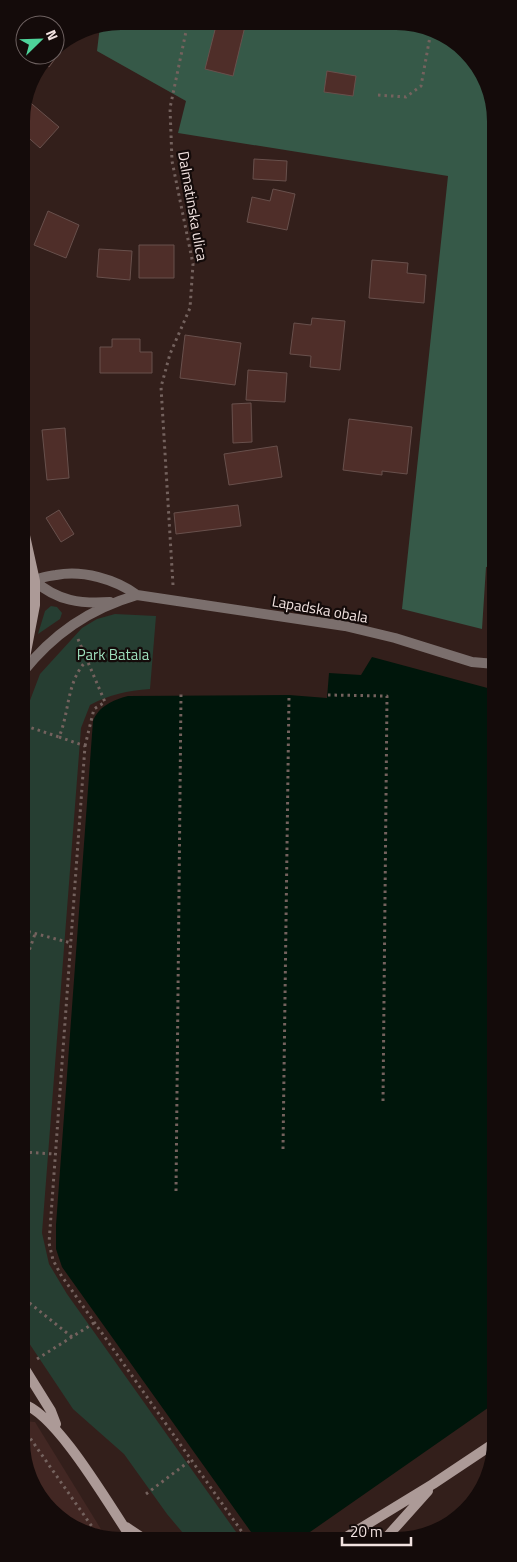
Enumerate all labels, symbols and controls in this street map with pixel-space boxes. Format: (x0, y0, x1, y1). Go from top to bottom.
north arrow (15, 15, 65, 65)
text: N (41, 26, 64, 43)
street label: Dalmatinska ulica (172, 149, 214, 263)
street label: Lapadska obala (270, 589, 370, 629)
park label: Park Batala (77, 643, 150, 666)
scale bar (342, 1514, 411, 1546)
text: 20 m (350, 1520, 383, 1543)

